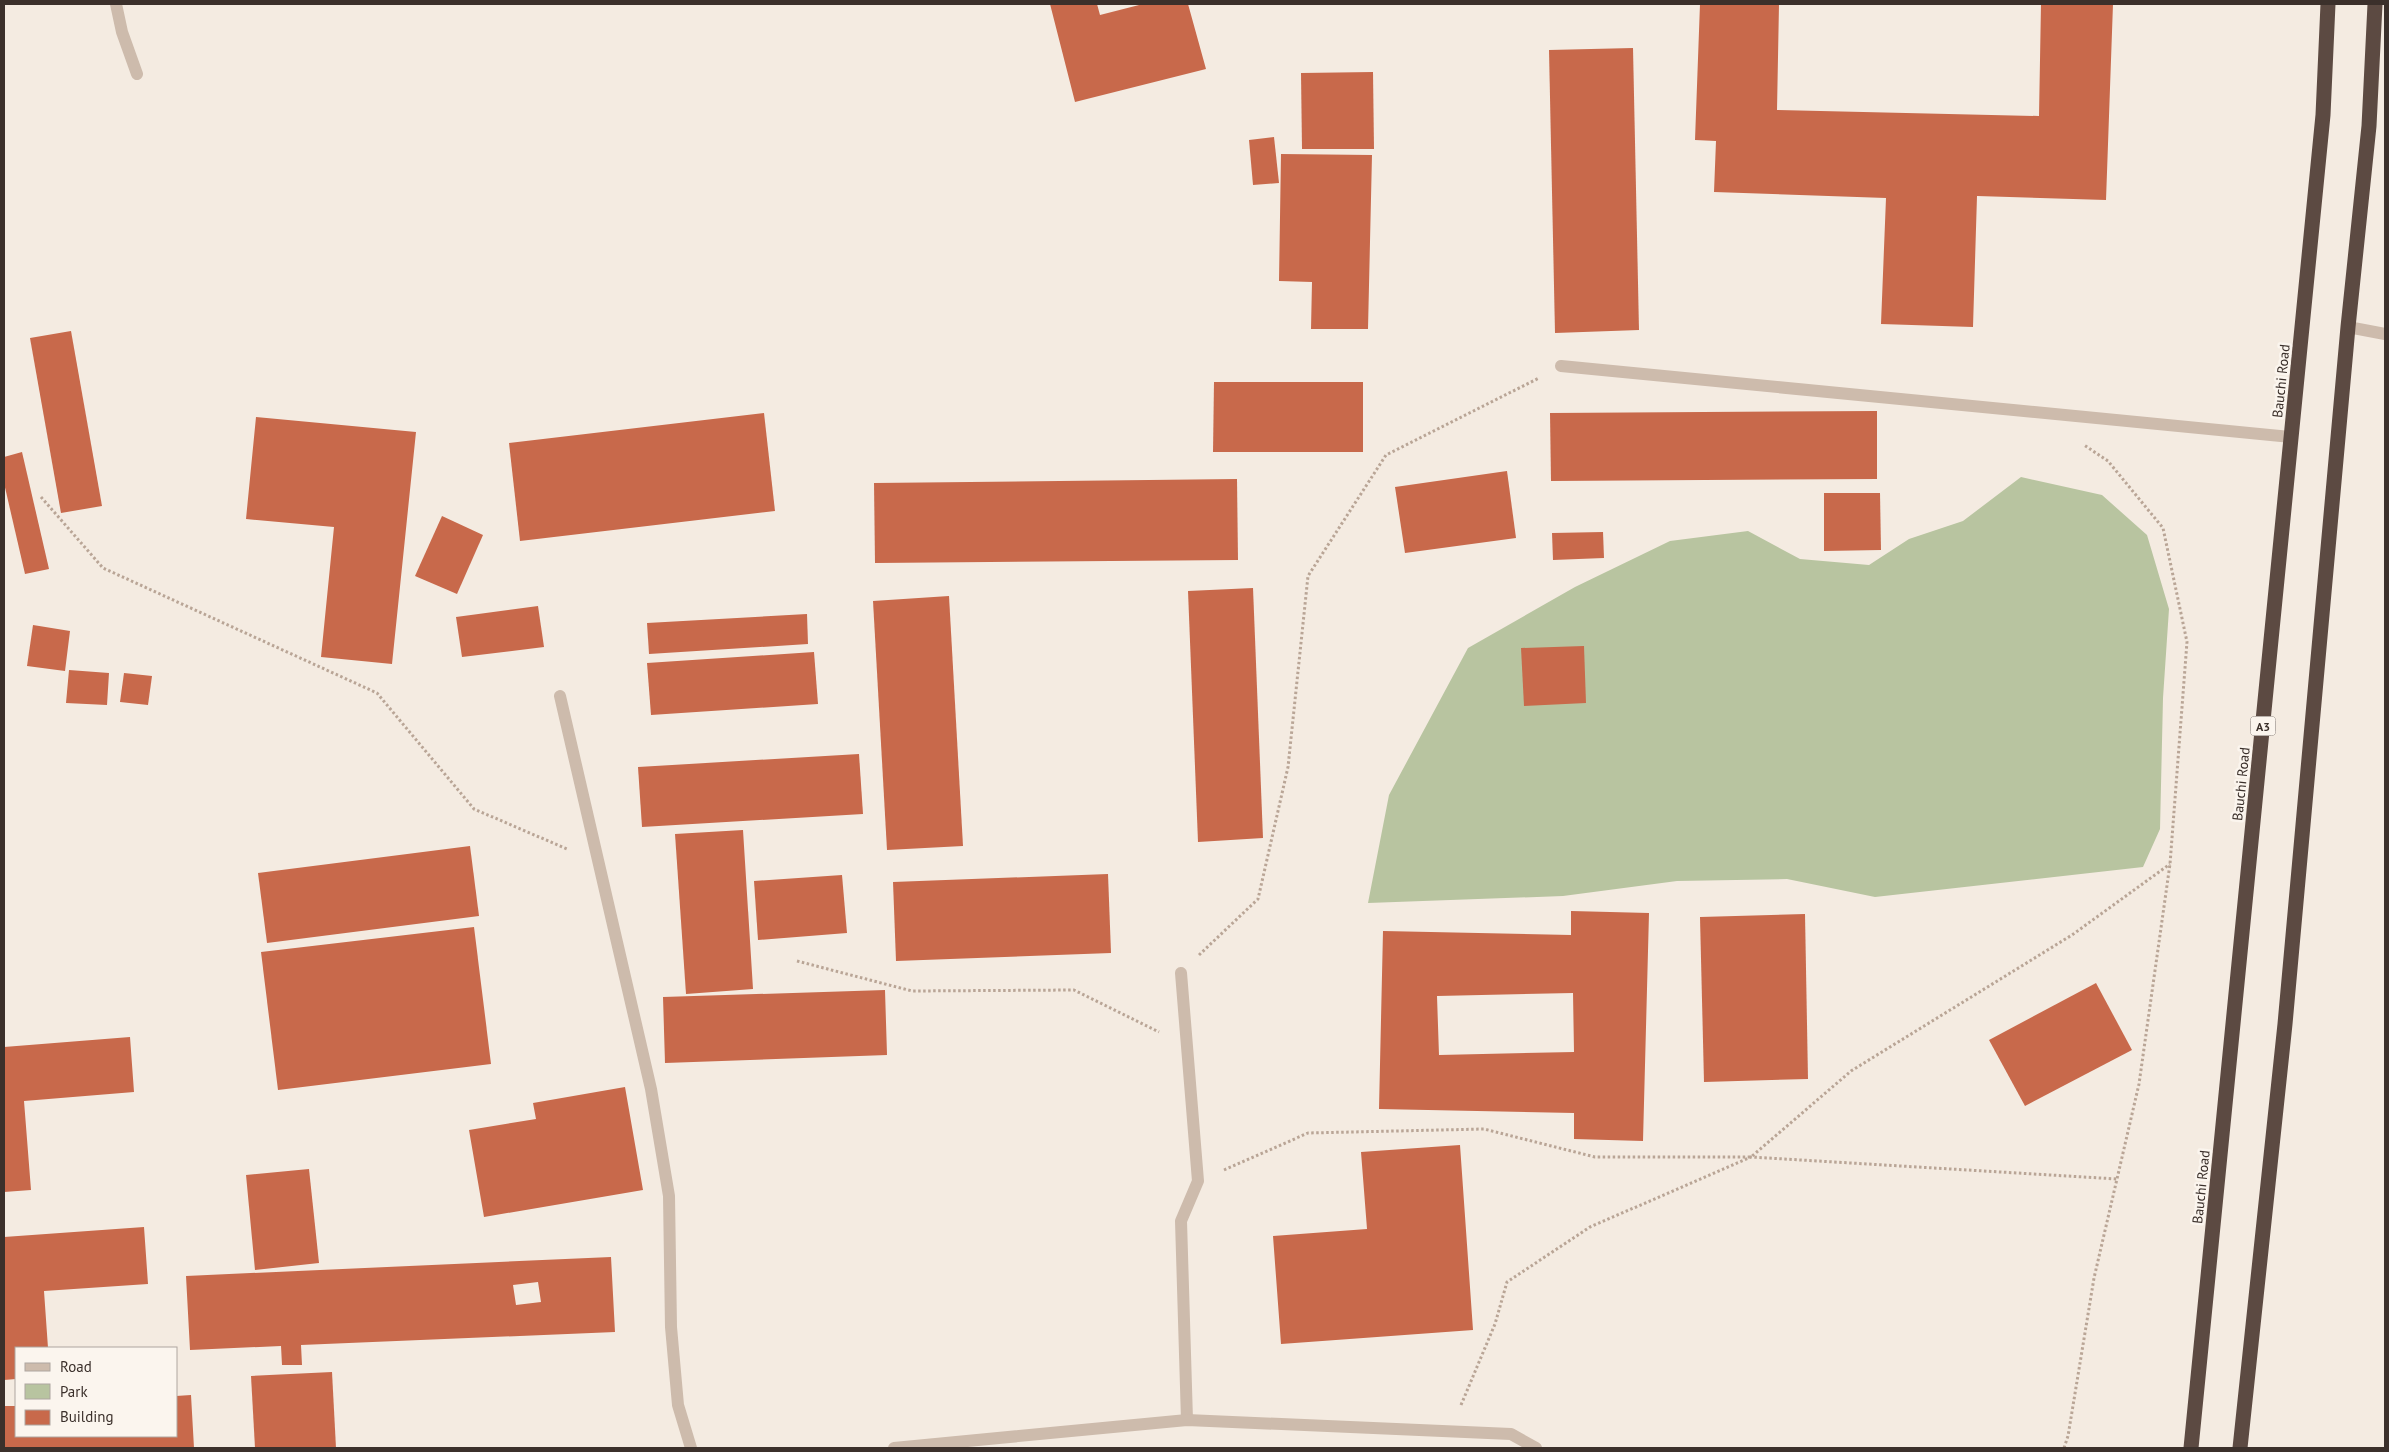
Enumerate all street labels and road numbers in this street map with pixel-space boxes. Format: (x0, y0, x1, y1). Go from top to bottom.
street label: Bauchi Road (2268, 343, 2294, 419)
road number: A3 (2250, 716, 2276, 736)
street label: Bauchi Road (2228, 746, 2254, 822)
street label: Bauchi Road (2188, 1149, 2214, 1225)

